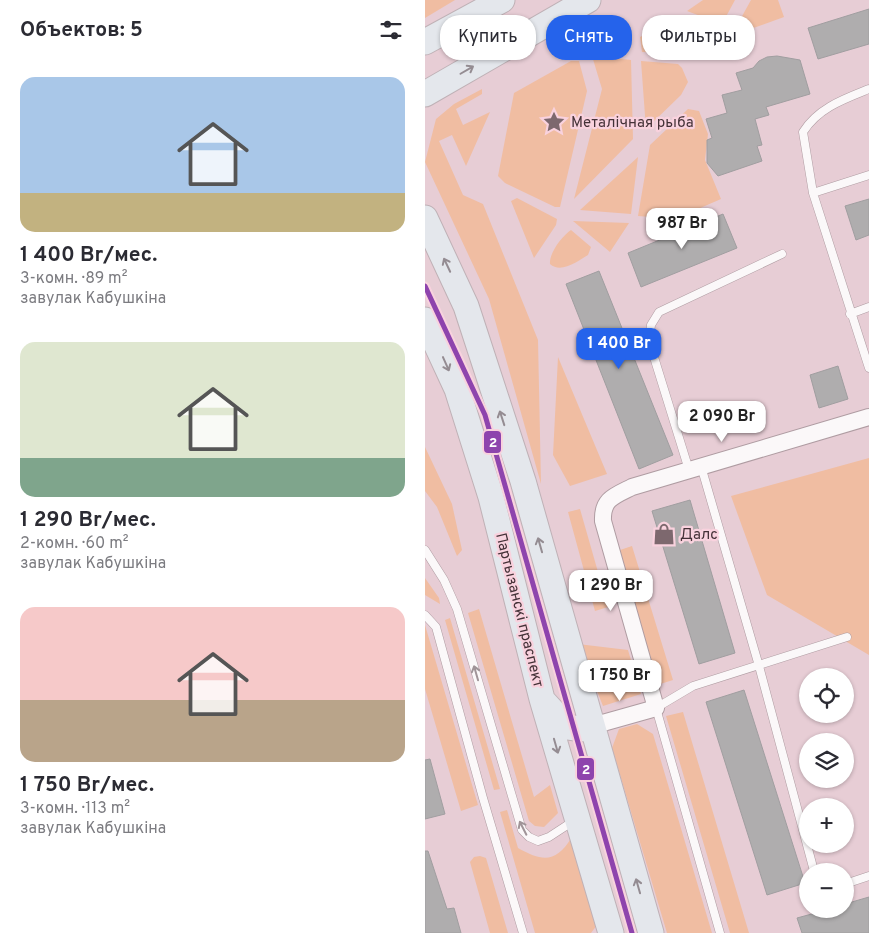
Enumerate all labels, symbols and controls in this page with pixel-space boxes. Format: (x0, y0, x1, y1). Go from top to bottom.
chip: Купить (440, 15, 536, 60)
chip: Снять (546, 15, 632, 60)
chip: Фильтры (642, 15, 755, 60)
icon: filters (377, 16, 405, 44)
text: Объектов: 5 (20, 17, 143, 44)
one-way arrow (460, 65, 474, 75)
icon: home (168, 109, 258, 199)
place icon: Металічная рыба (541, 109, 567, 135)
place label: Металічная рыба (571, 114, 694, 133)
pin: 987 Br (641, 208, 723, 250)
text: 987 Br (657, 214, 707, 234)
text: 1 400 Br/мес. (20, 242, 157, 269)
one-way arrow (441, 258, 451, 273)
text: 3-комн. · 89 m² (20, 269, 127, 289)
text: завулак Кабушкіна (20, 289, 166, 309)
pin: 1 400 Br (567, 328, 671, 370)
text: 1 400 Br (587, 334, 651, 354)
one-way arrow (441, 356, 451, 371)
icon: home (168, 374, 258, 464)
pin: 2 090 Br (670, 400, 774, 443)
text: 2 090 Br (689, 407, 755, 427)
one-way arrow (497, 410, 507, 426)
line badge: 2 (483, 430, 502, 454)
text: 2 (489, 435, 497, 452)
text: 1 290 Br/мес. (20, 507, 156, 534)
shop icon: Далс (651, 521, 677, 547)
place label: Далс (680, 526, 718, 545)
street label: Партызанскі праспект (490, 531, 547, 690)
text: 2-комн. · 60 m² (20, 534, 129, 554)
one-way arrow (535, 537, 545, 553)
text: завулак Кабушкіна (20, 554, 166, 574)
pin: 1 290 Br (559, 570, 663, 612)
text: 1 290 Br (580, 576, 642, 596)
icon: home (168, 639, 258, 729)
pin: 1 750 Br (568, 660, 672, 702)
one-way arrow (470, 665, 480, 681)
text: 1 750 Br (590, 666, 650, 686)
map controls (799, 668, 854, 918)
button: locate (799, 668, 854, 723)
button: layers (799, 733, 854, 788)
one-way arrow (551, 737, 561, 753)
line badge: 2 (576, 757, 595, 781)
text: 2 (582, 762, 590, 779)
text: 1 750 Br/мес. (20, 772, 154, 799)
button: + (799, 798, 854, 853)
text: 3-комн. · 113 m² (20, 799, 130, 819)
text: завулак Кабушкіна (20, 819, 166, 839)
one-way arrow (518, 820, 528, 835)
button: − (799, 863, 854, 918)
one-way arrow (632, 879, 642, 895)

